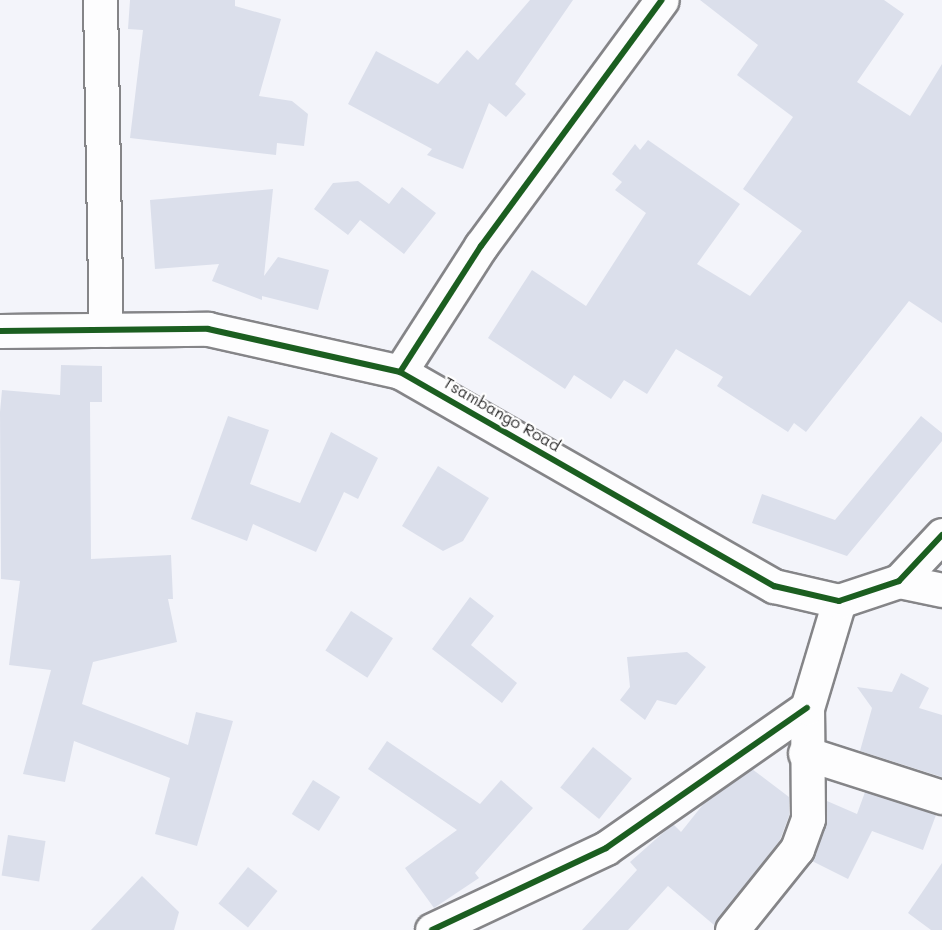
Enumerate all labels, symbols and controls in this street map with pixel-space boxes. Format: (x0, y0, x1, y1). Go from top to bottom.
street label: Tsambango Road (440, 373, 564, 455)

